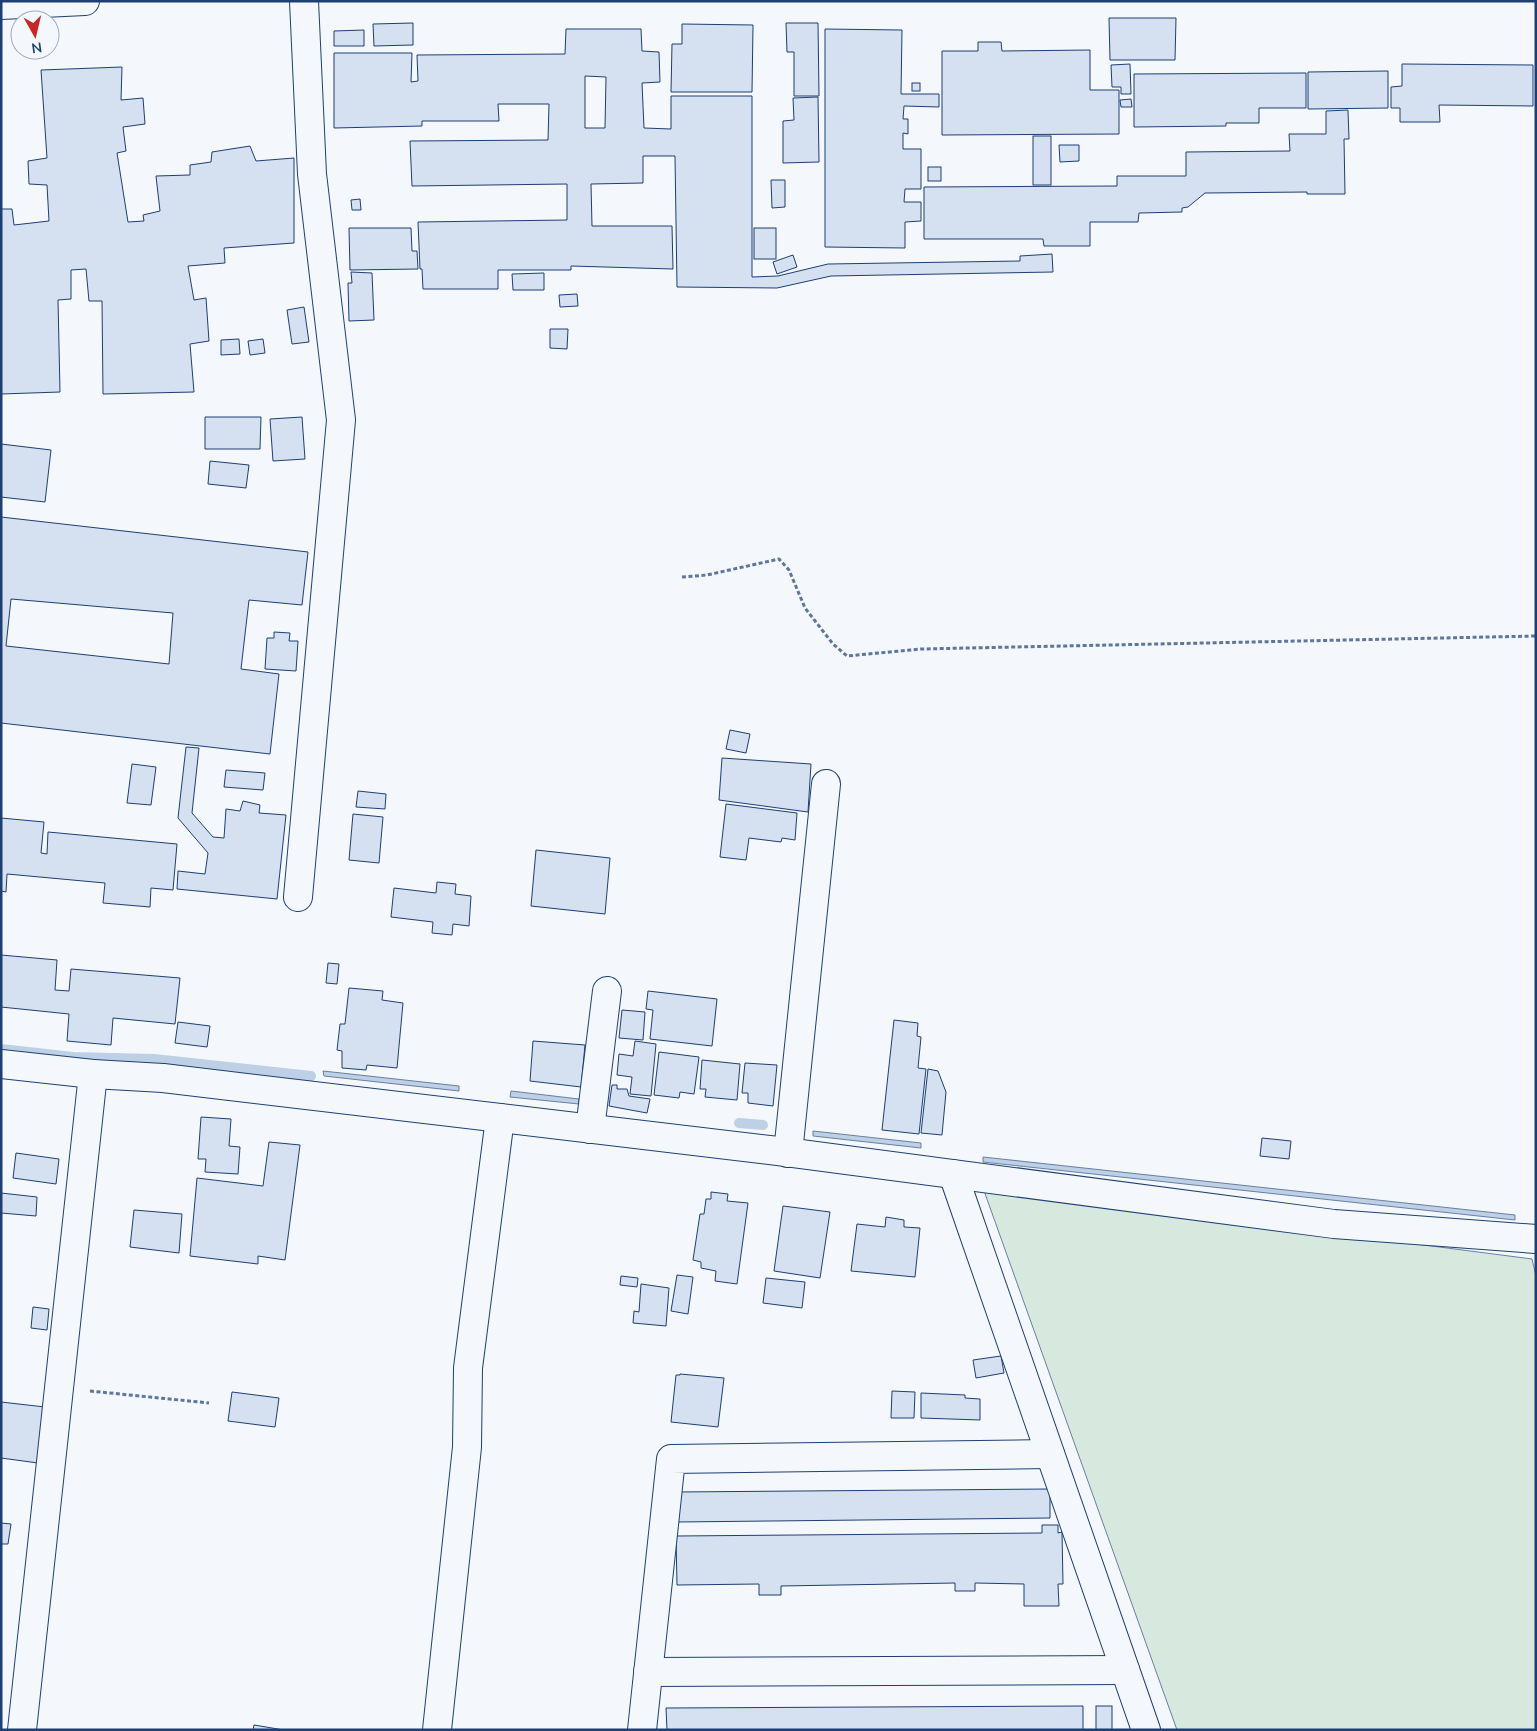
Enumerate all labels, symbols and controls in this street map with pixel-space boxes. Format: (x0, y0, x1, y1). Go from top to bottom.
north arrow (10, 10, 60, 60)
text: N (30, 37, 43, 58)

